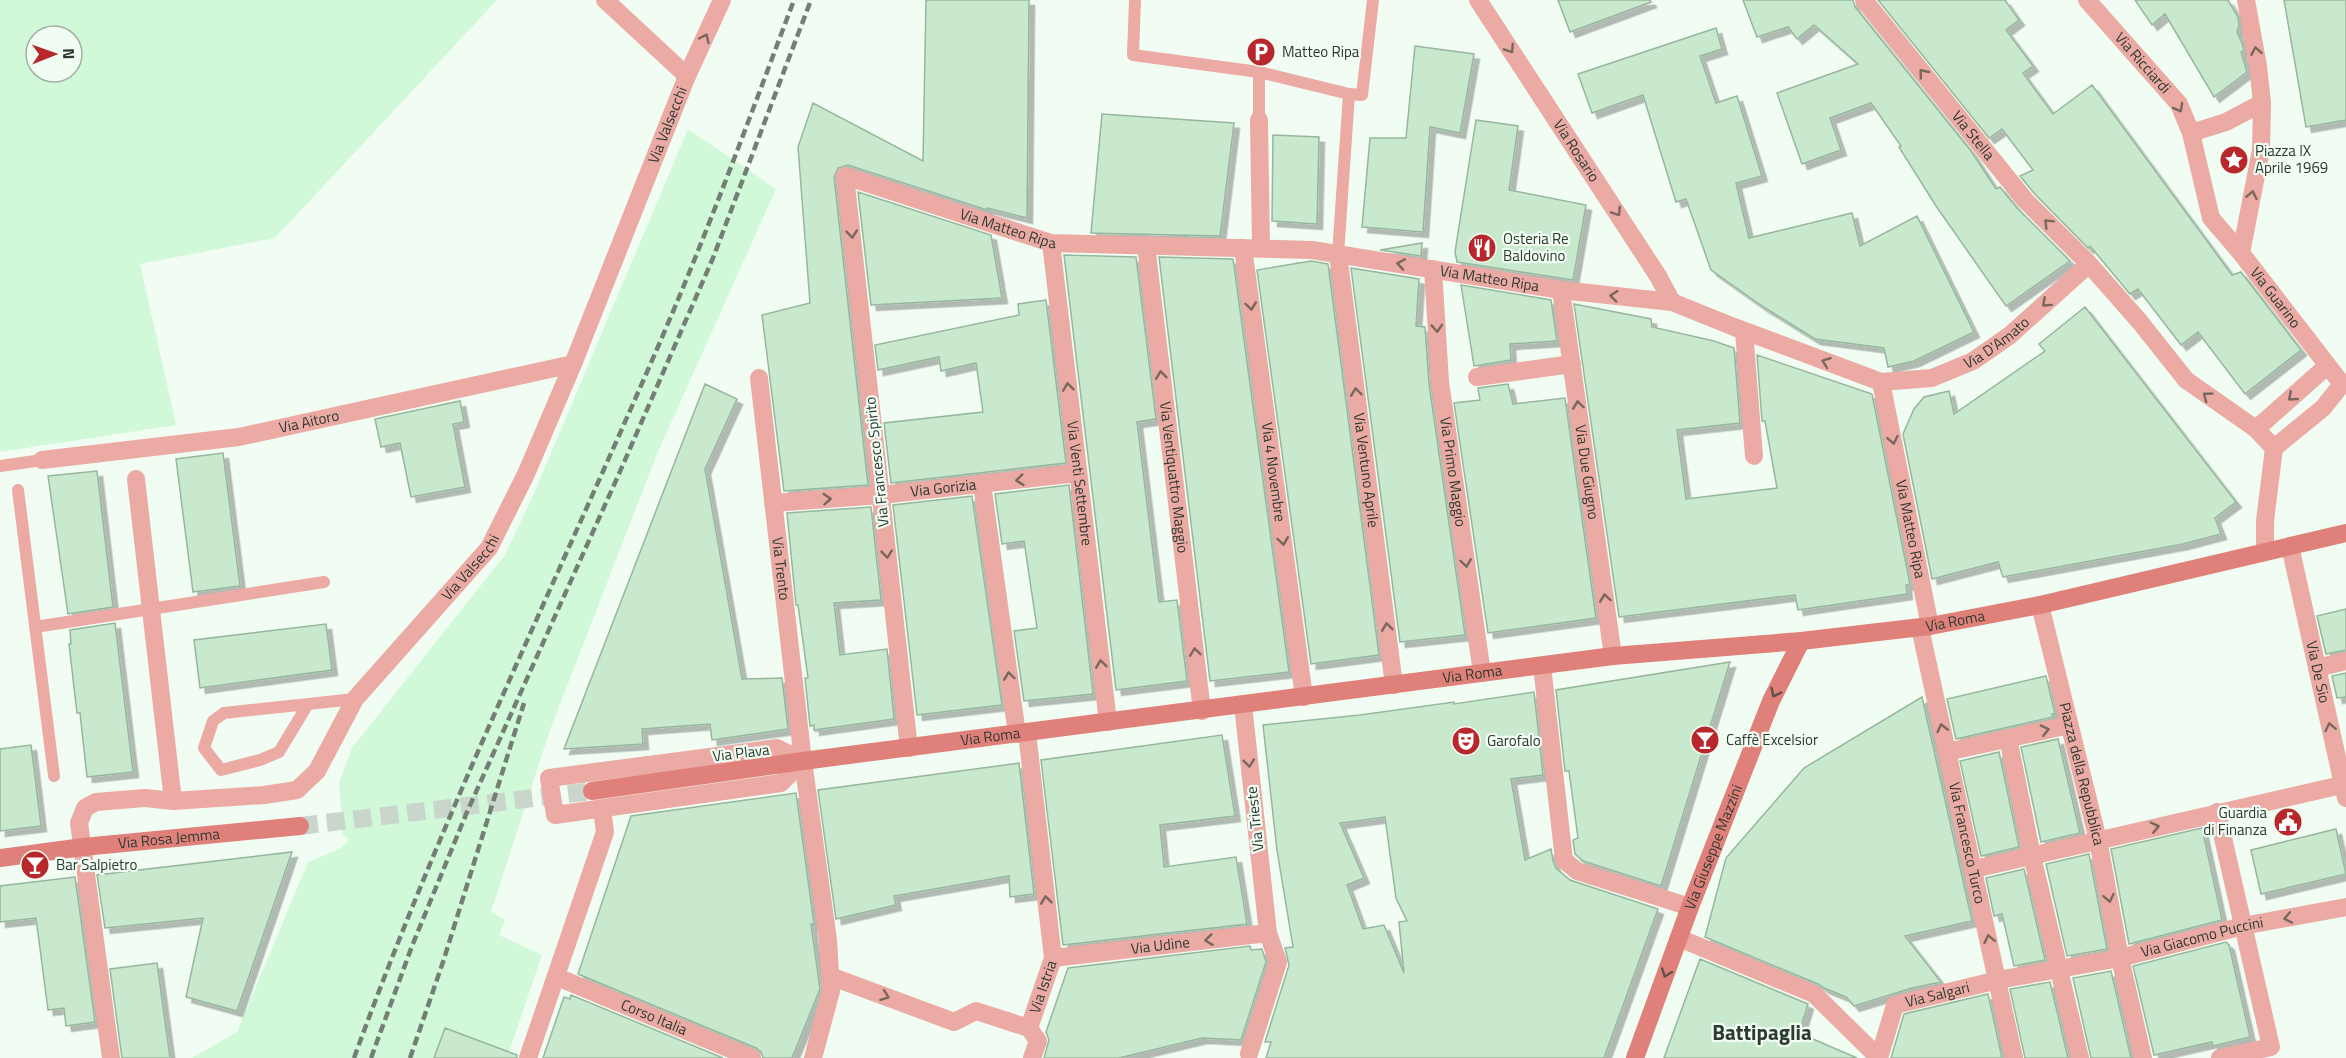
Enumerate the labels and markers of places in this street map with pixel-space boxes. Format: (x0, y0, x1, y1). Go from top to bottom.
parking icon: Matteo Ripa (1245, 36, 1277, 68)
place label: Matteo Ripa (1282, 40, 1360, 63)
place label: Piazza IX Aprile 1969 (2255, 139, 2328, 179)
place icon: Piazza IX Aprile 1969 (2218, 144, 2250, 176)
place label: Osteria Re Baldovino (1503, 227, 1569, 267)
restaurant icon: Osteria Re Baldovino (1466, 232, 1498, 264)
bar icon: Caffè Excelsior (1689, 724, 1721, 756)
theatre icon: Garofalo (1450, 725, 1482, 757)
place label: Caffè Excelsior (1726, 728, 1818, 751)
place label: Garofalo (1487, 729, 1541, 752)
place label: Guardia di Finanza (2203, 801, 2267, 841)
public building icon: Guardia di Finanza (2272, 806, 2304, 838)
bar icon: Bar Salpietro (19, 849, 51, 881)
place label: Bar Salpietro (56, 853, 137, 876)

